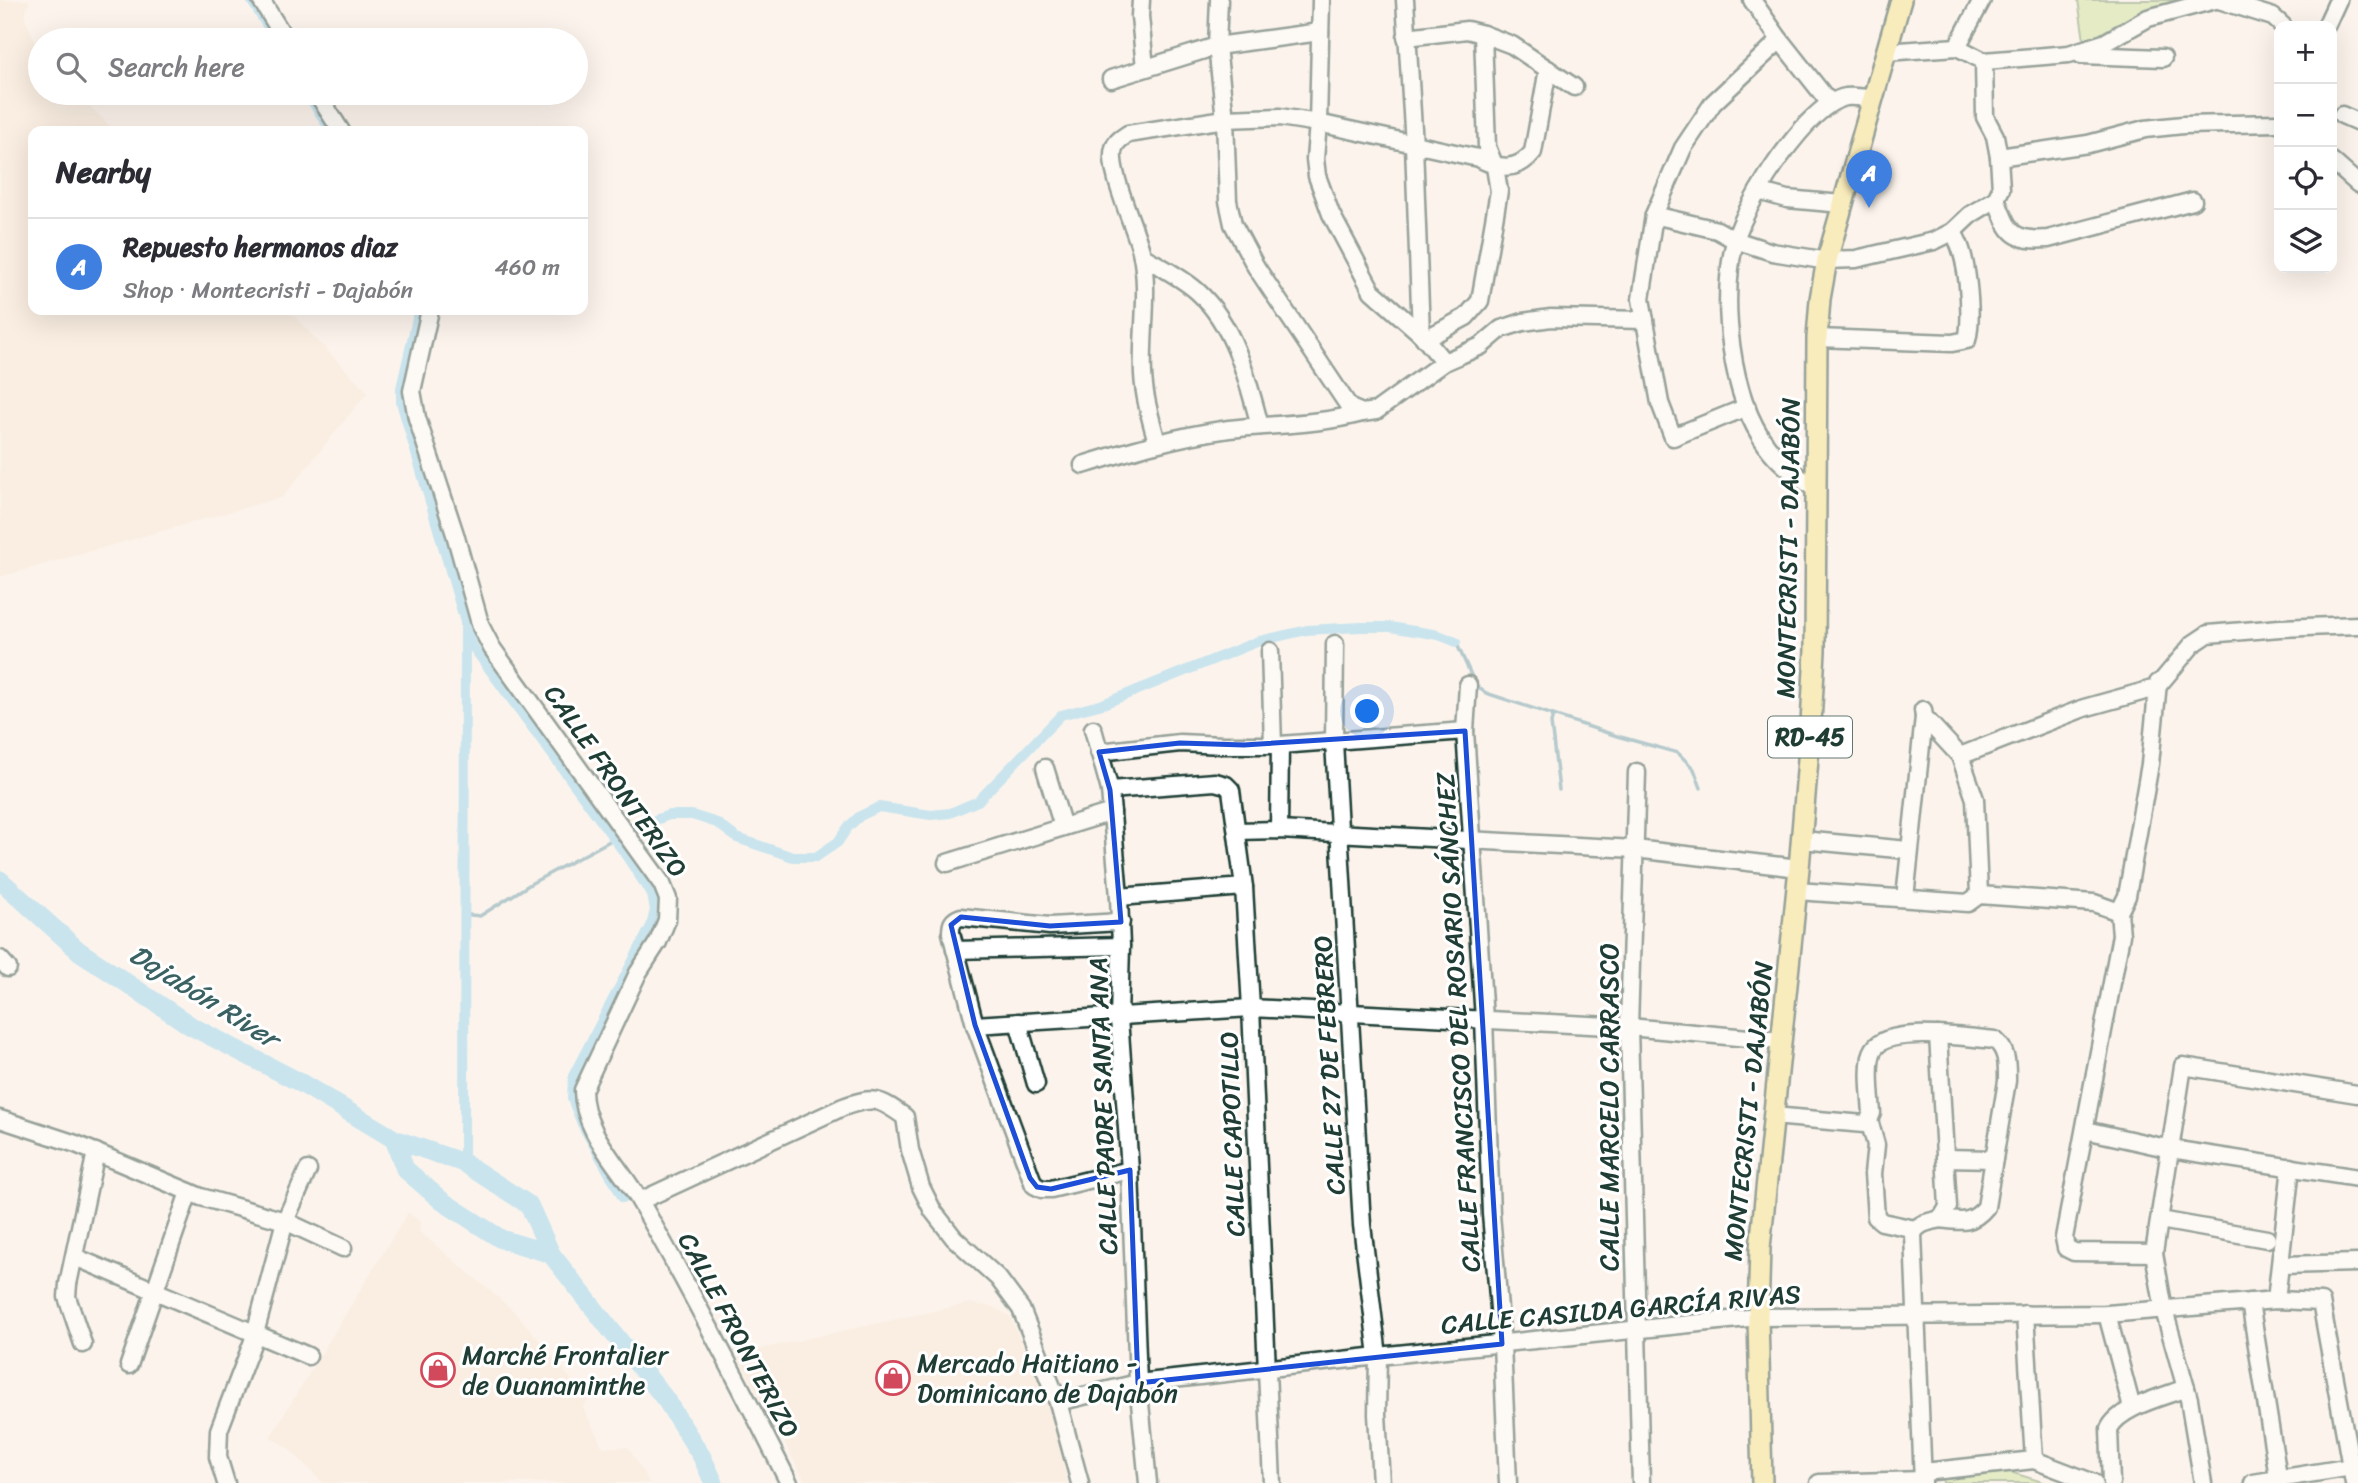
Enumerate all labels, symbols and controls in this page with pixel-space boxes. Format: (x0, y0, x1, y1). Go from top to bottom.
map controls (2274, 21, 2337, 273)
button: + (2274, 21, 2337, 84)
search box (28, 28, 588, 105)
text: Search here (108, 44, 245, 90)
icon: search (52, 48, 90, 86)
button: − (2274, 84, 2337, 147)
text: Nearby (56, 145, 151, 199)
button: locate (2274, 147, 2337, 210)
pin: A (1846, 150, 1892, 208)
button: layers (2274, 210, 2337, 273)
text: Repuesto hermanos diaz (123, 224, 398, 270)
text: A (71, 247, 87, 288)
text: 460 m (494, 247, 560, 288)
text: Shop · Montecristi - Dajabón (123, 270, 413, 311)
street label: MONTECRISTI - DAJABÓN (1762, 397, 1814, 699)
street label: CALLE FRONTERIZO (532, 674, 700, 888)
your location (1350, 694, 1384, 728)
road number: RD-45 (1768, 716, 1852, 758)
street label: CALLE FRANCISCO DEL ROSARIO SÁNCHEZ (1422, 770, 1494, 1273)
water label: Dajabón River (119, 930, 293, 1065)
street label: CALLE 27 DE FEBRERO (1299, 934, 1359, 1196)
street label: CALLE MARCELO CARRASCO (1586, 943, 1632, 1271)
street label: CALLE PADRE SANTA ANA (1075, 956, 1131, 1256)
street label: MONTECRISTI - DAJABÓN (1709, 959, 1787, 1263)
street label: CALLE CAPOTILLO (1205, 1031, 1259, 1237)
street label: CALLE FRONTERIZO (665, 1223, 813, 1447)
street label: CALLE CASILDA GARCÍA RIVAS (1439, 1270, 1803, 1348)
place label: Marché Frontalier de Ouanaminthe (462, 1332, 669, 1408)
place label: Mercado Haitiano - Dominicano de Dajabón (917, 1340, 1178, 1416)
shop icon: Marché Frontalier de Ouanaminthe (419, 1351, 457, 1389)
shop icon: Mercado Haitiano - Dominicano de Dajabón (874, 1359, 912, 1397)

